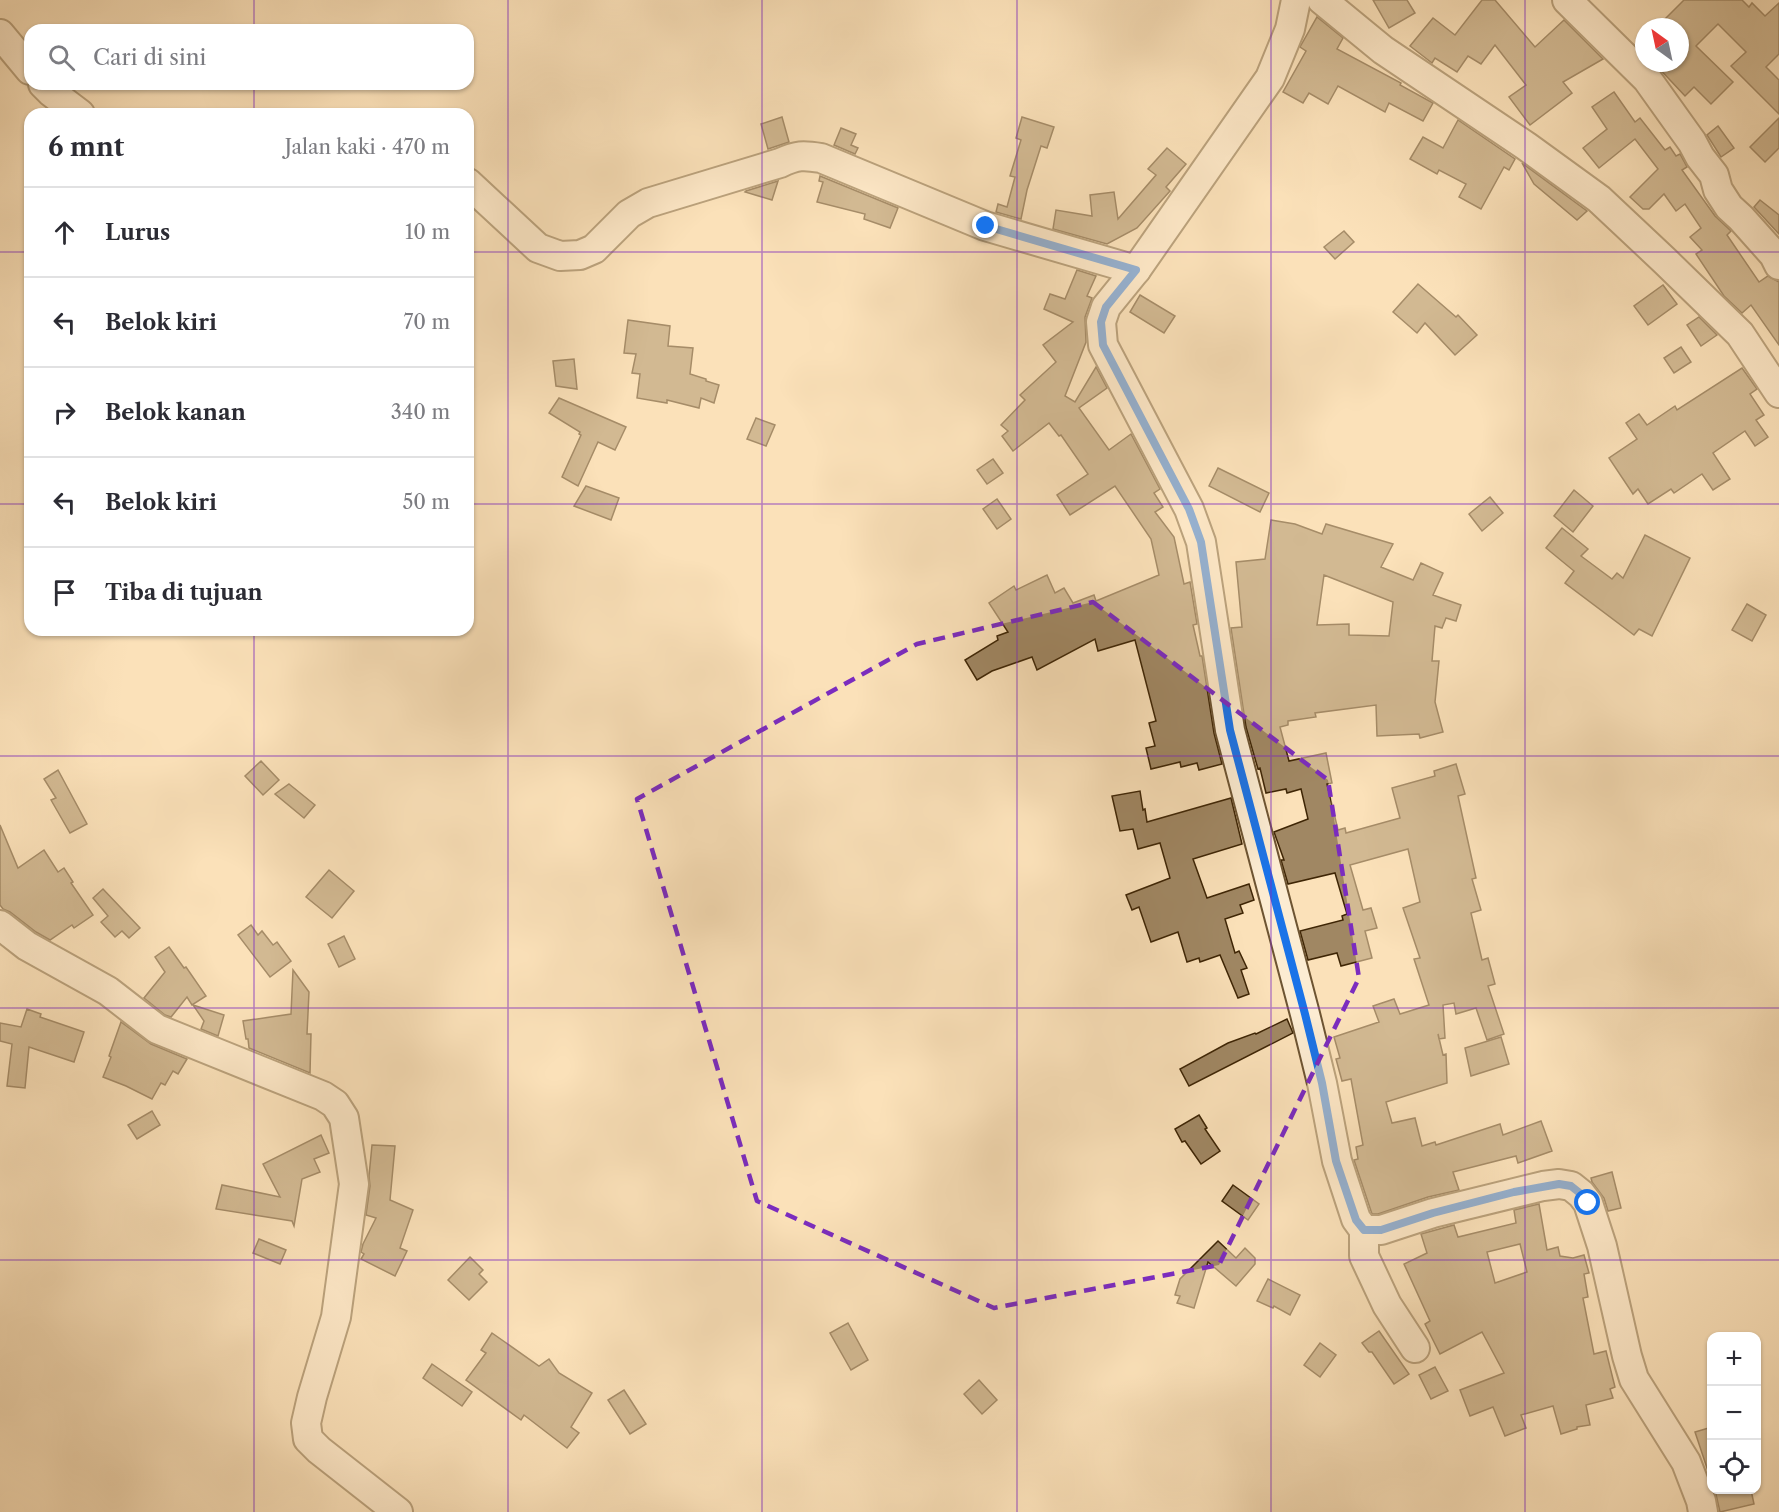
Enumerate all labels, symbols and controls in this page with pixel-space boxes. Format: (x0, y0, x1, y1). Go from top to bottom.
north arrow (1635, 18, 1689, 72)
search box (24, 24, 474, 90)
icon: search (45, 41, 78, 74)
text: Cari di sini (93, 44, 206, 71)
text: 6 mnt (48, 131, 124, 163)
text: Jalan kaki · 470 m (285, 135, 450, 159)
route end (972, 212, 998, 238)
icon: ahead (48, 216, 81, 249)
text: Lurus (105, 219, 170, 246)
text: 10 m (405, 220, 450, 244)
icon: left (48, 306, 81, 339)
text: Belok kiri (105, 309, 217, 336)
text: 70 m (404, 310, 450, 334)
icon: right (48, 396, 81, 429)
text: Belok kanan (105, 399, 246, 426)
text: 340 m (391, 400, 450, 424)
icon: left (48, 486, 81, 519)
text: Belok kiri (105, 489, 217, 516)
text: 50 m (403, 490, 450, 514)
icon: arrive (48, 576, 81, 609)
text: Tiba di tujuan (105, 579, 263, 606)
route start (1574, 1189, 1600, 1215)
map controls (1707, 1332, 1761, 1494)
button: + (1707, 1332, 1761, 1386)
button: − (1707, 1386, 1761, 1440)
button: locate (1707, 1440, 1761, 1494)

